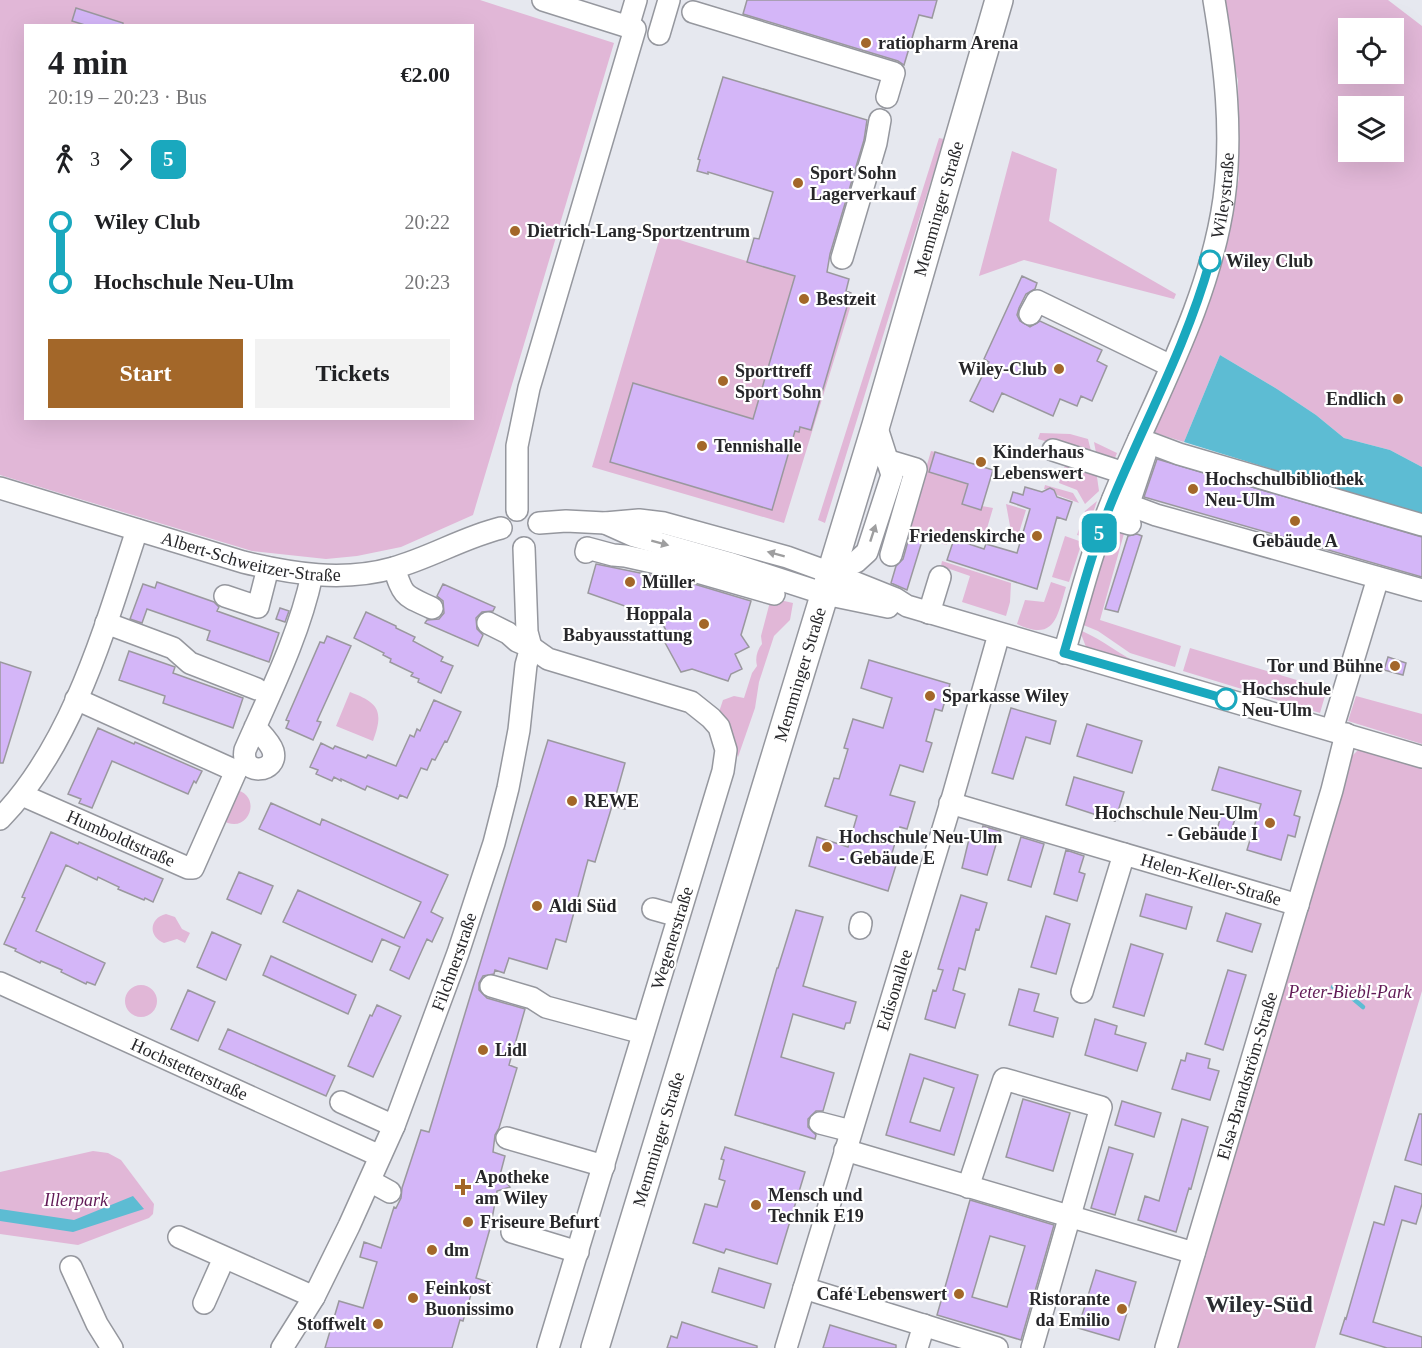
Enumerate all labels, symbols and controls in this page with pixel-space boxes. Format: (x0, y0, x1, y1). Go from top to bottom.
map controls (1338, 18, 1404, 162)
button: locate (1338, 18, 1404, 84)
place label: ratiopharm Arena (878, 33, 1018, 53)
marker: ratiopharm Arena (859, 36, 873, 50)
text: 4 min (48, 45, 128, 81)
text: €2.00 (401, 62, 450, 87)
text: 20:19 – 20:23 · Bus (48, 86, 207, 108)
button: layers (1338, 96, 1404, 162)
street label: Memminger Straße (910, 139, 968, 279)
icon: walk (48, 143, 81, 176)
icon: forward (109, 143, 142, 176)
text: 5 (163, 147, 174, 171)
text: 3 (90, 148, 100, 170)
street label: Wileystraße (1207, 152, 1238, 240)
place label: Sport Sohn Lagerverkauf (810, 163, 917, 204)
marker: Sport Sohn Lagerverkauf (791, 176, 805, 190)
text: Wiley Club (94, 209, 201, 234)
text: 20:22 (404, 211, 450, 233)
place label: Dietrich-Lang-Sportzentrum (527, 221, 750, 241)
marker: Dietrich-Lang-Sportzentrum (508, 224, 522, 238)
marker: Wiley Club (1199, 250, 1221, 272)
place label: Wiley Club (1226, 251, 1313, 271)
text: Hochschule Neu-Ulm (94, 269, 294, 294)
text: 20:23 (404, 271, 450, 293)
place label: Bestzeit (816, 289, 876, 309)
marker: Bestzeit (797, 292, 811, 306)
button: Start (48, 339, 243, 408)
button: Tickets (255, 339, 450, 408)
place label: Wiley-Club (958, 359, 1047, 379)
place label: Sporttreff Sport Sohn (735, 361, 822, 402)
marker: Wiley-Club (1052, 362, 1066, 376)
marker: Sporttreff Sport Sohn (716, 374, 730, 388)
place label: Endlich (1326, 389, 1386, 409)
marker: Endlich (1391, 392, 1405, 406)
place label: Tennishalle (714, 436, 801, 456)
marker: Tennishalle (695, 439, 709, 453)
place label: Kinderhaus Lebenswert (993, 442, 1084, 483)
marker: Kinderhaus Lebenswert (974, 455, 988, 469)
place label: Hochschulbibliothek Neu-Ulm (1205, 469, 1364, 510)
marker: Hochschulbibliothek Neu-Ulm (1186, 482, 1200, 496)
line badge: 5 (1080, 514, 1118, 552)
marker: Gebäude A (1288, 514, 1302, 528)
text: 5 (1094, 521, 1104, 545)
one-way arrow (869, 524, 878, 542)
place label: Friedenskirche (909, 526, 1025, 546)
street label: Albert-Schweitzer-Straße (159, 528, 341, 585)
marker: Friedenskirche (1030, 529, 1044, 543)
place label: Gebäude A (1252, 531, 1338, 551)
one-way arrow (651, 539, 669, 548)
one-way arrow (767, 549, 785, 558)
place label: Müller (642, 572, 695, 592)
marker: Müller (623, 575, 637, 589)
place label: Hoppala Babyausstattung (563, 604, 692, 645)
street label: Memminger Straße (770, 605, 830, 744)
marker: Hoppala Babyausstattung (697, 617, 711, 631)
place label: Tor und Bühne (1267, 656, 1383, 676)
marker: Tor und Bühne (1388, 659, 1402, 673)
place label: Hochschule Neu-Ulm (1242, 679, 1331, 720)
place label: Sparkasse Wiley (942, 686, 1069, 706)
marker: Hochschule Neu-Ulm (1215, 688, 1237, 710)
marker: Sparkasse Wiley (923, 689, 937, 703)
place label: REWE (584, 791, 639, 811)
marker: REWE (565, 794, 579, 808)
place label: Hochschule Neu-Ulm - Gebäude I (1095, 803, 1258, 844)
street label: Humboldtstraße (64, 806, 178, 871)
marker: Hochschule Neu-Ulm - Gebäude I (1263, 816, 1277, 830)
place label: Hochschule Neu-Ulm - Gebäude E (839, 827, 1003, 868)
marker: Hochschule Neu-Ulm - Gebäude E (820, 840, 834, 854)
street label: Helen-Keller-Straße (1138, 849, 1284, 910)
street label: Wegenerstraße (647, 884, 697, 992)
place label: Aldi Süd (549, 896, 617, 916)
marker: Aldi Süd (530, 899, 544, 913)
street label: Filchnerstraße (427, 910, 481, 1014)
street label: Edisonallee (873, 947, 916, 1033)
park label: Peter-Biebl-Park (1287, 982, 1413, 1002)
street label: Elsa-Brandström-Straße (1213, 989, 1281, 1162)
street label: Hochstetterstraße (128, 1034, 251, 1104)
place label: Lidl (495, 1040, 527, 1060)
marker: Lidl (476, 1043, 490, 1057)
street label: Memminger Straße (629, 1070, 688, 1209)
place label: Apotheke am Wiley (475, 1167, 549, 1208)
marker: Apotheke am Wiley (456, 1180, 470, 1194)
place label: Mensch und Technik E19 (768, 1185, 864, 1226)
park label: Illerpark (43, 1190, 109, 1210)
marker: Mensch und Technik E19 (749, 1198, 763, 1212)
place label: Friseure Befurt (480, 1212, 599, 1232)
marker: Friseure Befurt (461, 1215, 475, 1229)
place label: dm (444, 1240, 469, 1260)
marker: dm (425, 1243, 439, 1257)
place label: Feinkost Buonissimo (425, 1278, 514, 1319)
place label: Café Lebenswert (817, 1284, 947, 1304)
marker: Café Lebenswert (952, 1287, 966, 1301)
place label: Ristorante da Emilio (1029, 1289, 1110, 1330)
marker: Feinkost Buonissimo (406, 1291, 420, 1305)
district label: Wiley-Süd (1205, 1291, 1313, 1317)
marker: Ristorante da Emilio (1115, 1302, 1129, 1316)
place label: Stoffwelt (297, 1314, 366, 1334)
marker: Stoffwelt (371, 1317, 385, 1331)

